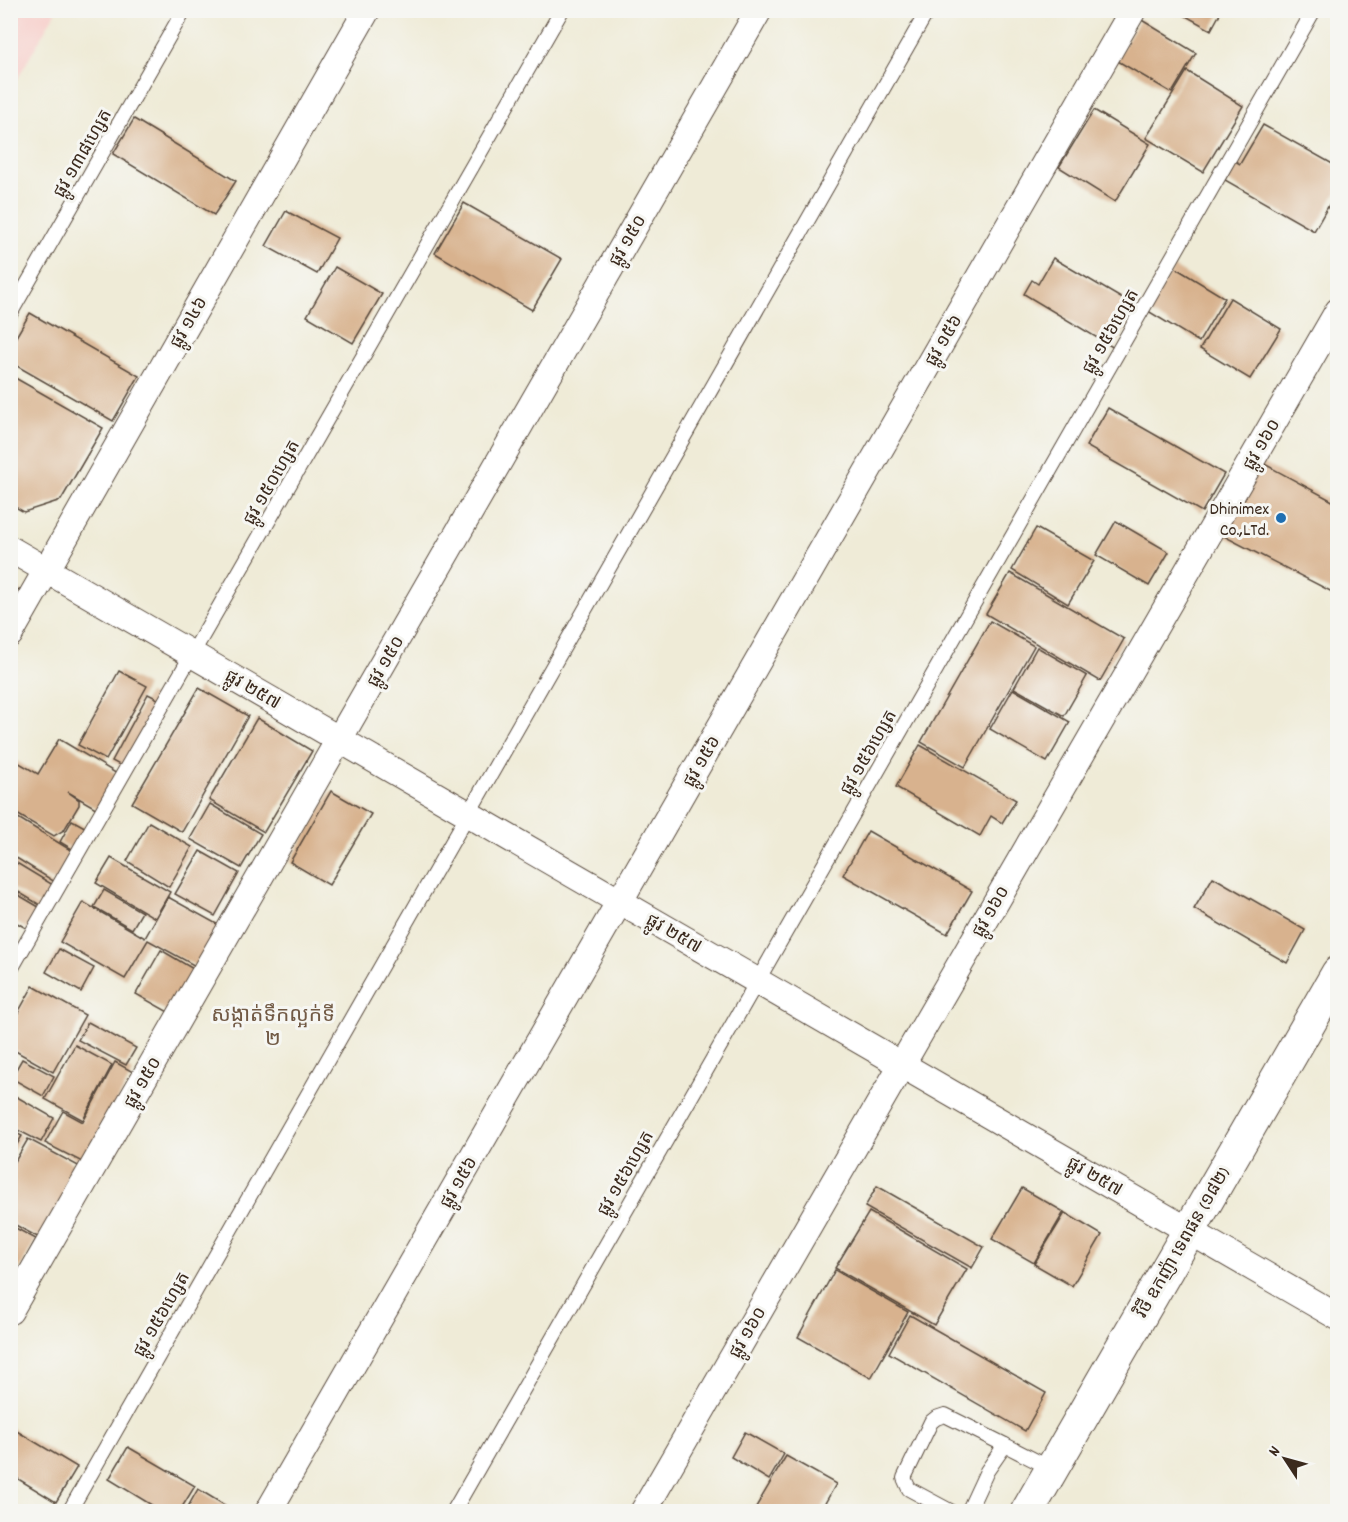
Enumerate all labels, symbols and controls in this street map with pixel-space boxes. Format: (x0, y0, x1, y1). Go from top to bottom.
street label: ផ្លូវ ១៣៨ហ្សេត (49, 105, 121, 204)
street label: ផ្លូវ ១៥០ (604, 211, 655, 272)
street label: ផ្លូវ ១៥៦ហ្សេត (1078, 285, 1148, 380)
street label: ផ្លូវ ១៤៦ (165, 293, 216, 354)
street label: ផ្លូវ ១៥៦ (920, 311, 971, 372)
street label: ផ្លូវ ១៦០ (1238, 415, 1289, 476)
street label: ផ្លូវ ១៥០ហ្សេត (239, 436, 309, 531)
place label: Dhinimex Co.,LTd. (1210, 498, 1269, 544)
marker: Dhinimex Co.,LTd. (1274, 511, 1288, 525)
street label: ផ្លូវ ១៥០ (362, 632, 413, 693)
street label: ផ្លូវ ២៥៧ (219, 665, 284, 718)
street label: ផ្លូវ ១៥៦ហ្សេត (836, 706, 906, 801)
street label: ផ្លូវ ១៥៦ (678, 732, 729, 793)
street label: ផ្លូវ ១៦០ (967, 882, 1018, 943)
street label: ផ្លូវ ២៥៧ (640, 909, 705, 962)
district label: សង្កាត់ទឹកល្អក់ទី ២ (211, 1002, 335, 1056)
street label: ផ្លូវ ១៥០ (119, 1053, 170, 1114)
street label: ផ្លូវ ១៥៦ហ្សេត (593, 1127, 663, 1222)
street label: ផ្លូវ ២៥៧ (1061, 1152, 1126, 1205)
street label: ផ្លូវ ១៥៦ (435, 1153, 486, 1214)
street label: វិថី ឧកញ៉ា ទេពផន (១៨២) (1129, 1162, 1238, 1324)
street label: ផ្លូវ ១៥៦ហ្សេត (129, 1268, 199, 1363)
street label: ផ្លូវ ១៦០ (724, 1303, 775, 1364)
north arrow (1255, 1429, 1315, 1489)
text: N (1263, 1442, 1287, 1462)

